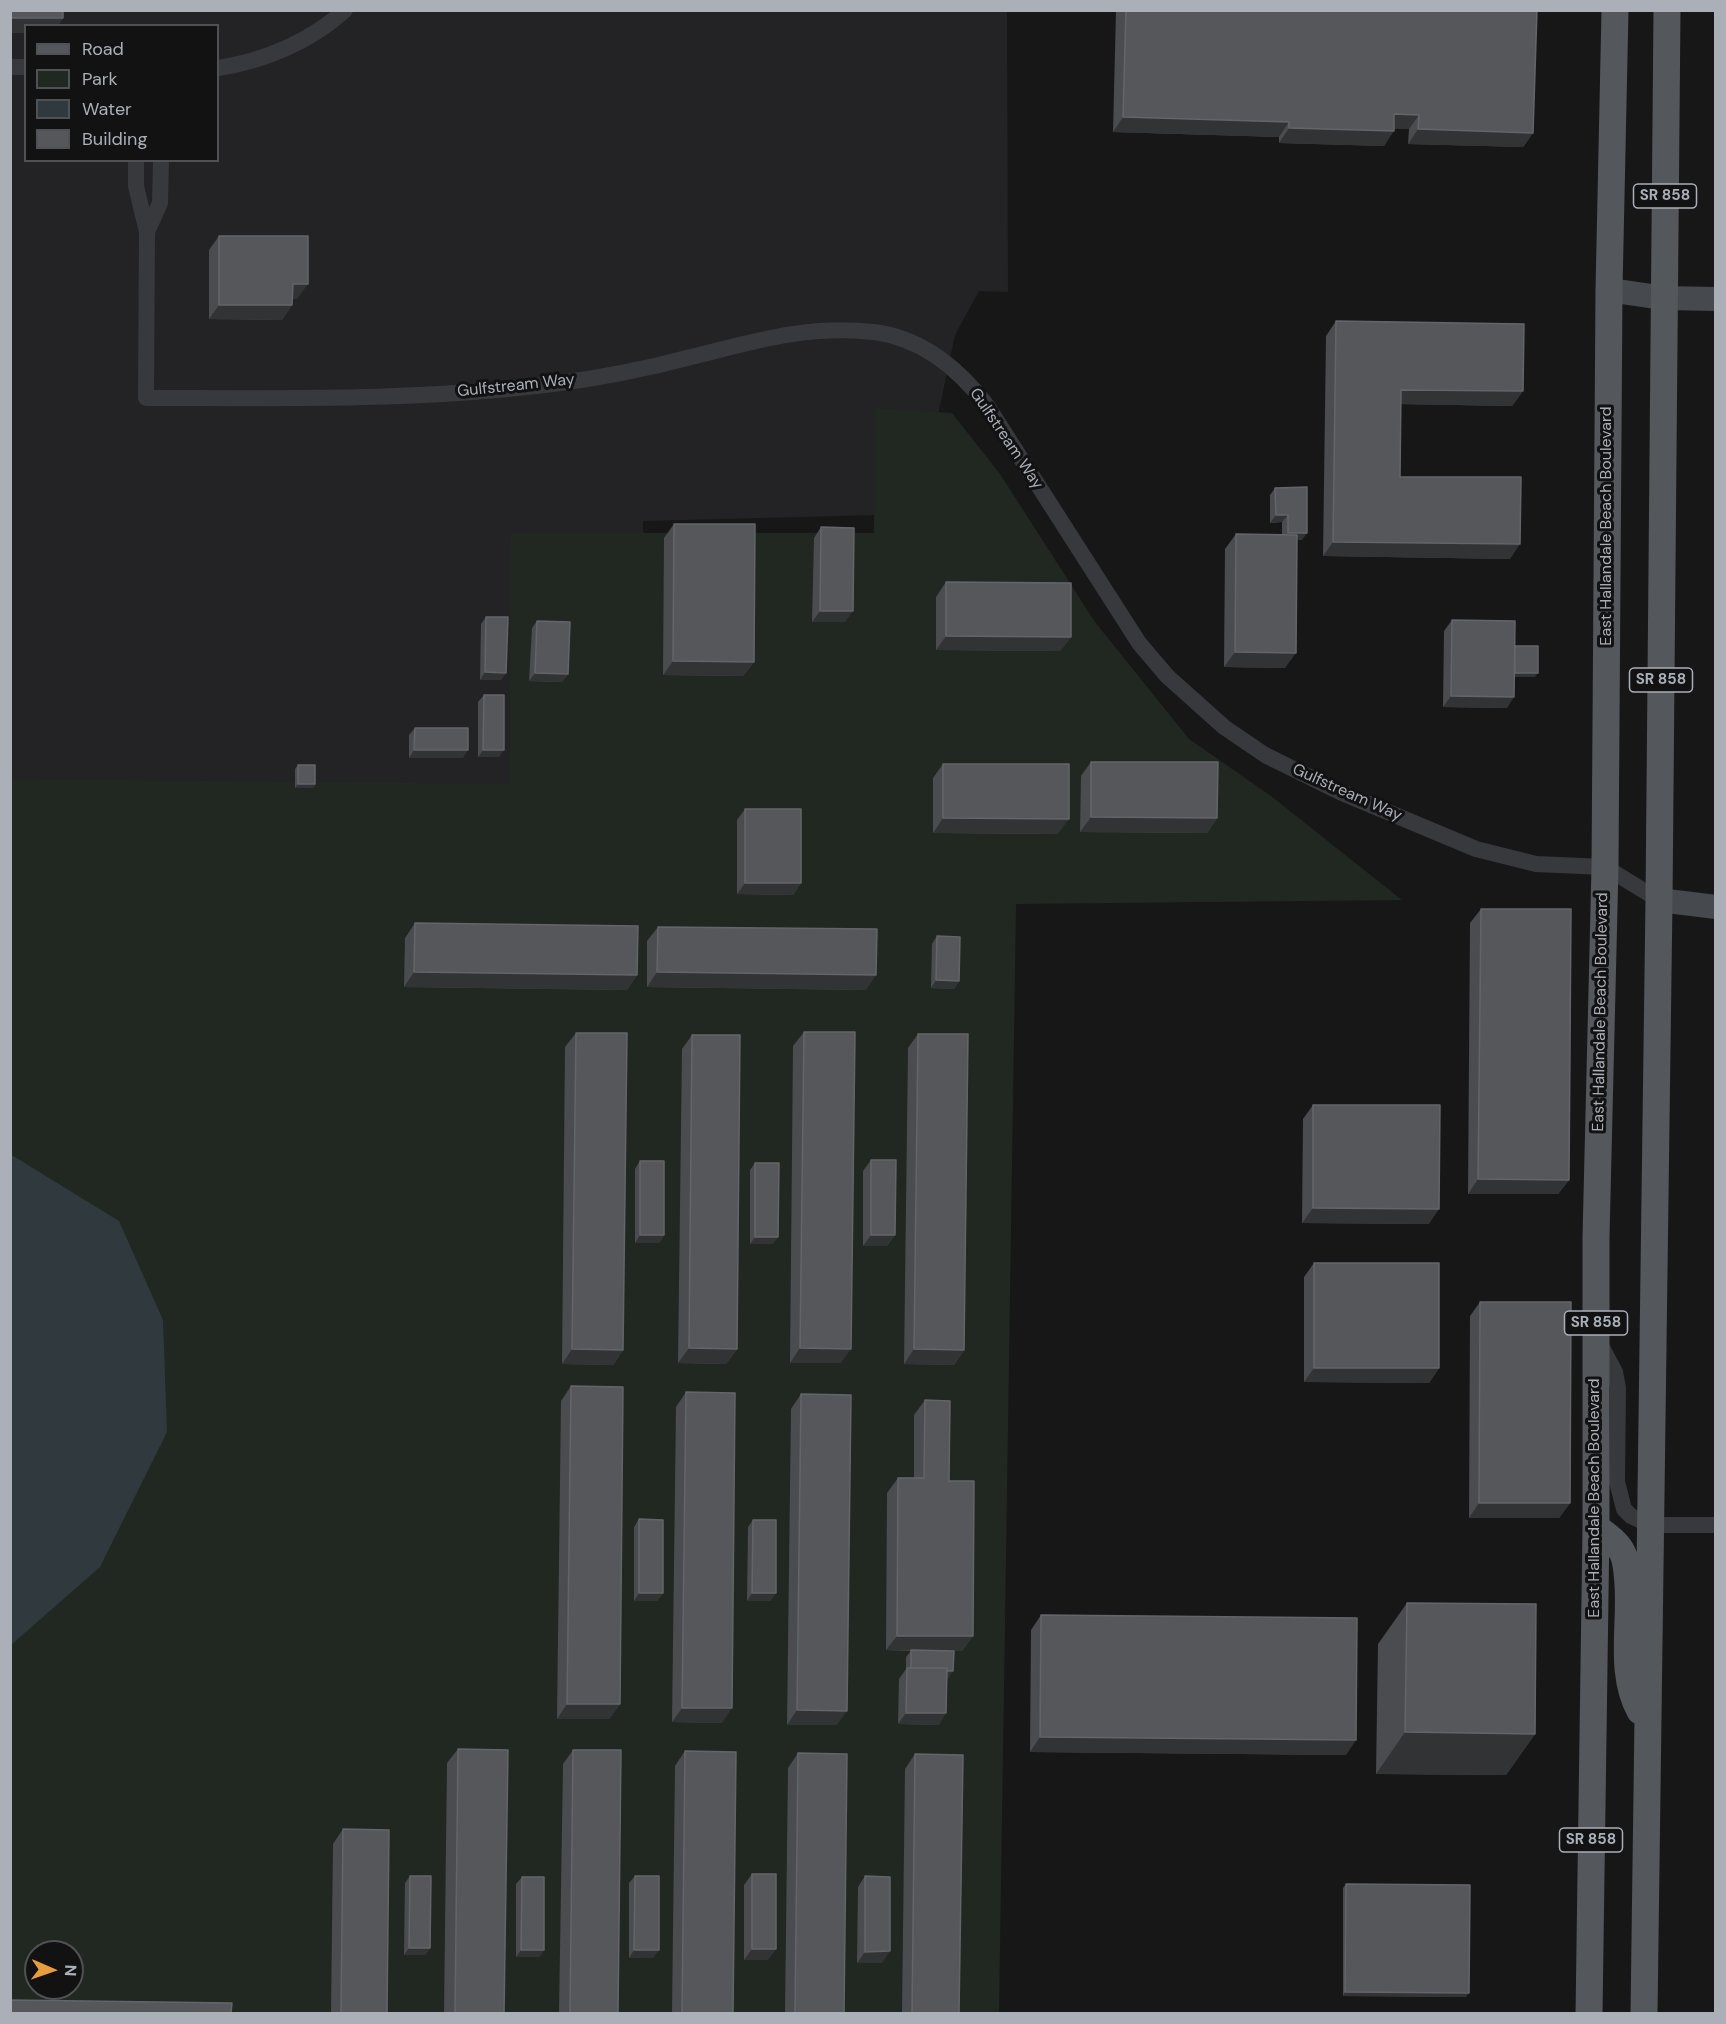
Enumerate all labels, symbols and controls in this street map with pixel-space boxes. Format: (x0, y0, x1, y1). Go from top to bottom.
legend (24, 24, 219, 162)
text: Road (82, 37, 124, 61)
text: Park (82, 67, 118, 91)
text: Water (82, 97, 132, 121)
text: Building (82, 127, 147, 151)
road number: SR 858 (1634, 184, 1696, 208)
street label: Gulfstream Way (456, 370, 576, 402)
street label: Gulfstream Way (965, 385, 1047, 493)
street label: East Hallandale Beach Boulevard (1597, 406, 1617, 646)
road number: SR 858 (1630, 668, 1692, 692)
street label: Gulfstream Way (1289, 760, 1405, 826)
street label: East Hallandale Beach Boulevard (1589, 892, 1613, 1132)
road number: SR 858 (1564, 1311, 1628, 1335)
street label: East Hallandale Beach Boulevard (1585, 1378, 1605, 1618)
road number: SR 858 (1560, 1828, 1622, 1852)
north arrow (24, 1940, 84, 2000)
text: N (60, 1964, 81, 1977)

